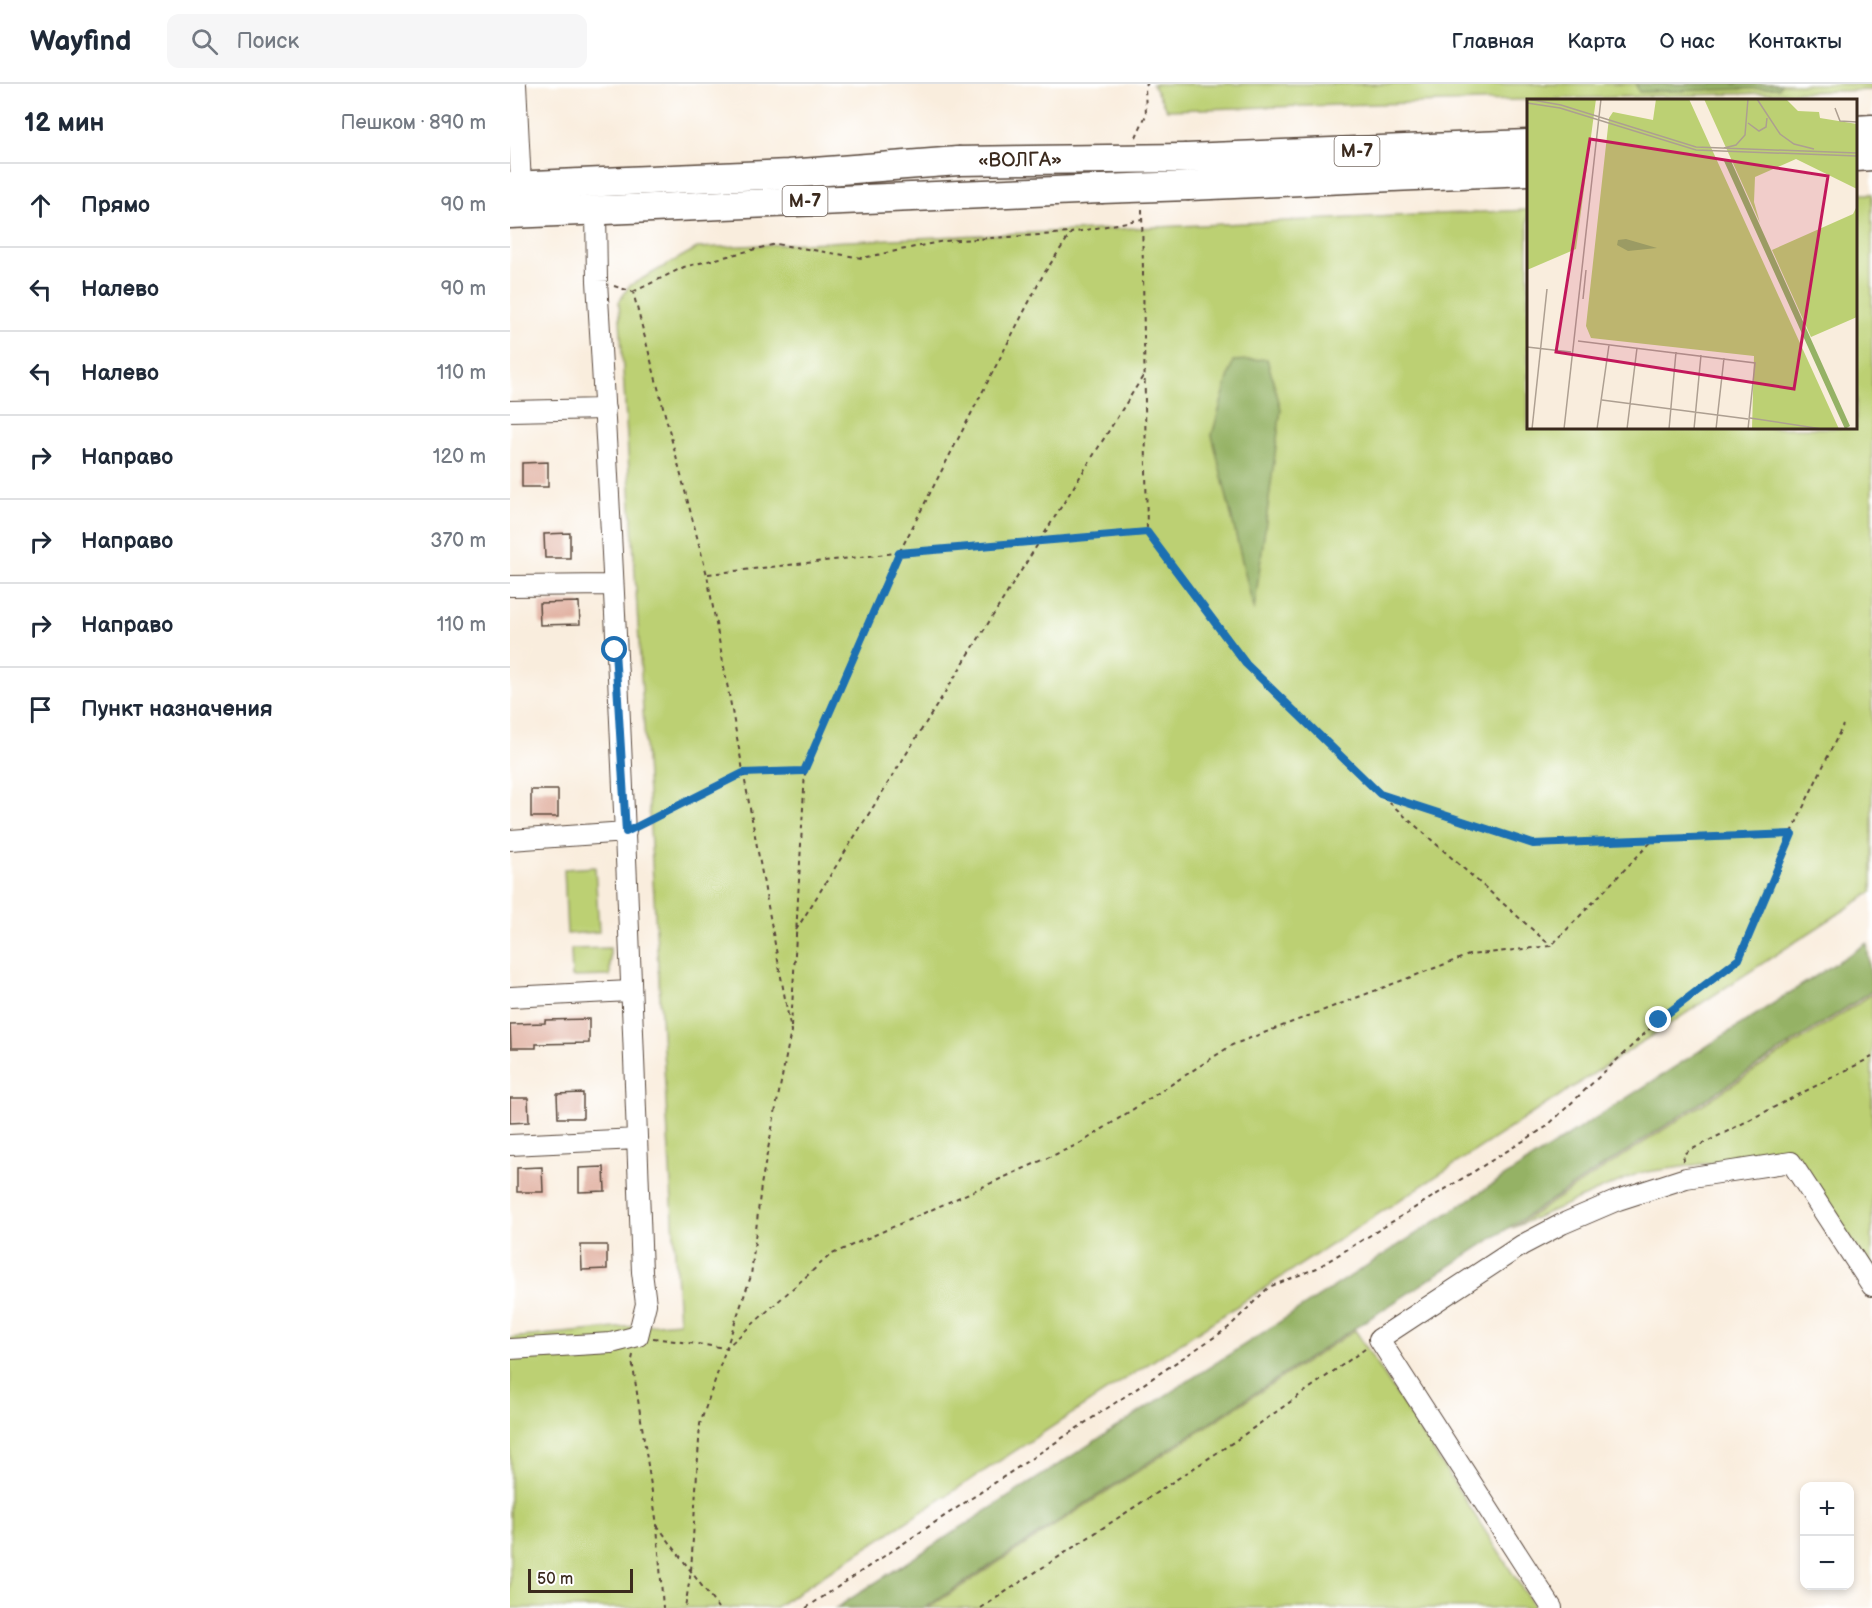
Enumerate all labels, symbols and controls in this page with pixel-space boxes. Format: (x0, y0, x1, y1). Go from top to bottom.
search box (167, 14, 587, 68)
text: Wayfind (30, 25, 131, 58)
icon: search (188, 25, 221, 58)
text: Поиск (236, 28, 299, 55)
text: Главная (1451, 29, 1534, 54)
text: Карта (1567, 29, 1626, 54)
text: О нас (1659, 29, 1715, 54)
text: Контакты (1748, 29, 1842, 54)
inset map (1527, 99, 1857, 429)
text: 12 мин (24, 108, 105, 139)
text: Пешком · 890 m (341, 111, 486, 135)
road number: М-7 (1334, 136, 1380, 166)
street label: «ВОЛГА» (978, 148, 1062, 173)
road number: М-7 (782, 186, 828, 216)
icon: ahead (24, 189, 57, 222)
text: Прямо (81, 192, 150, 219)
text: 90 m (441, 193, 486, 217)
icon: left (24, 273, 57, 306)
text: Налево (81, 276, 159, 303)
text: 90 m (441, 277, 486, 301)
icon: left (24, 357, 57, 390)
text: Налево (81, 360, 159, 387)
text: 110 m (437, 361, 486, 385)
icon: right (24, 441, 57, 474)
text: Направо (81, 444, 173, 471)
text: 120 m (433, 445, 486, 469)
icon: right (24, 525, 57, 558)
text: Направо (81, 528, 173, 555)
text: 370 m (430, 529, 486, 553)
icon: right (24, 609, 57, 642)
text: Направо (81, 612, 173, 639)
text: 110 m (437, 613, 486, 637)
route start (601, 636, 627, 662)
icon: arrive (24, 693, 57, 726)
text: Пункт назначения (81, 696, 273, 723)
route end (1645, 1006, 1671, 1032)
map controls (1800, 1482, 1854, 1590)
button: + (1800, 1482, 1854, 1536)
button: − (1800, 1536, 1854, 1590)
scale bar (528, 1566, 633, 1594)
text: 50 m (537, 1570, 573, 1589)

